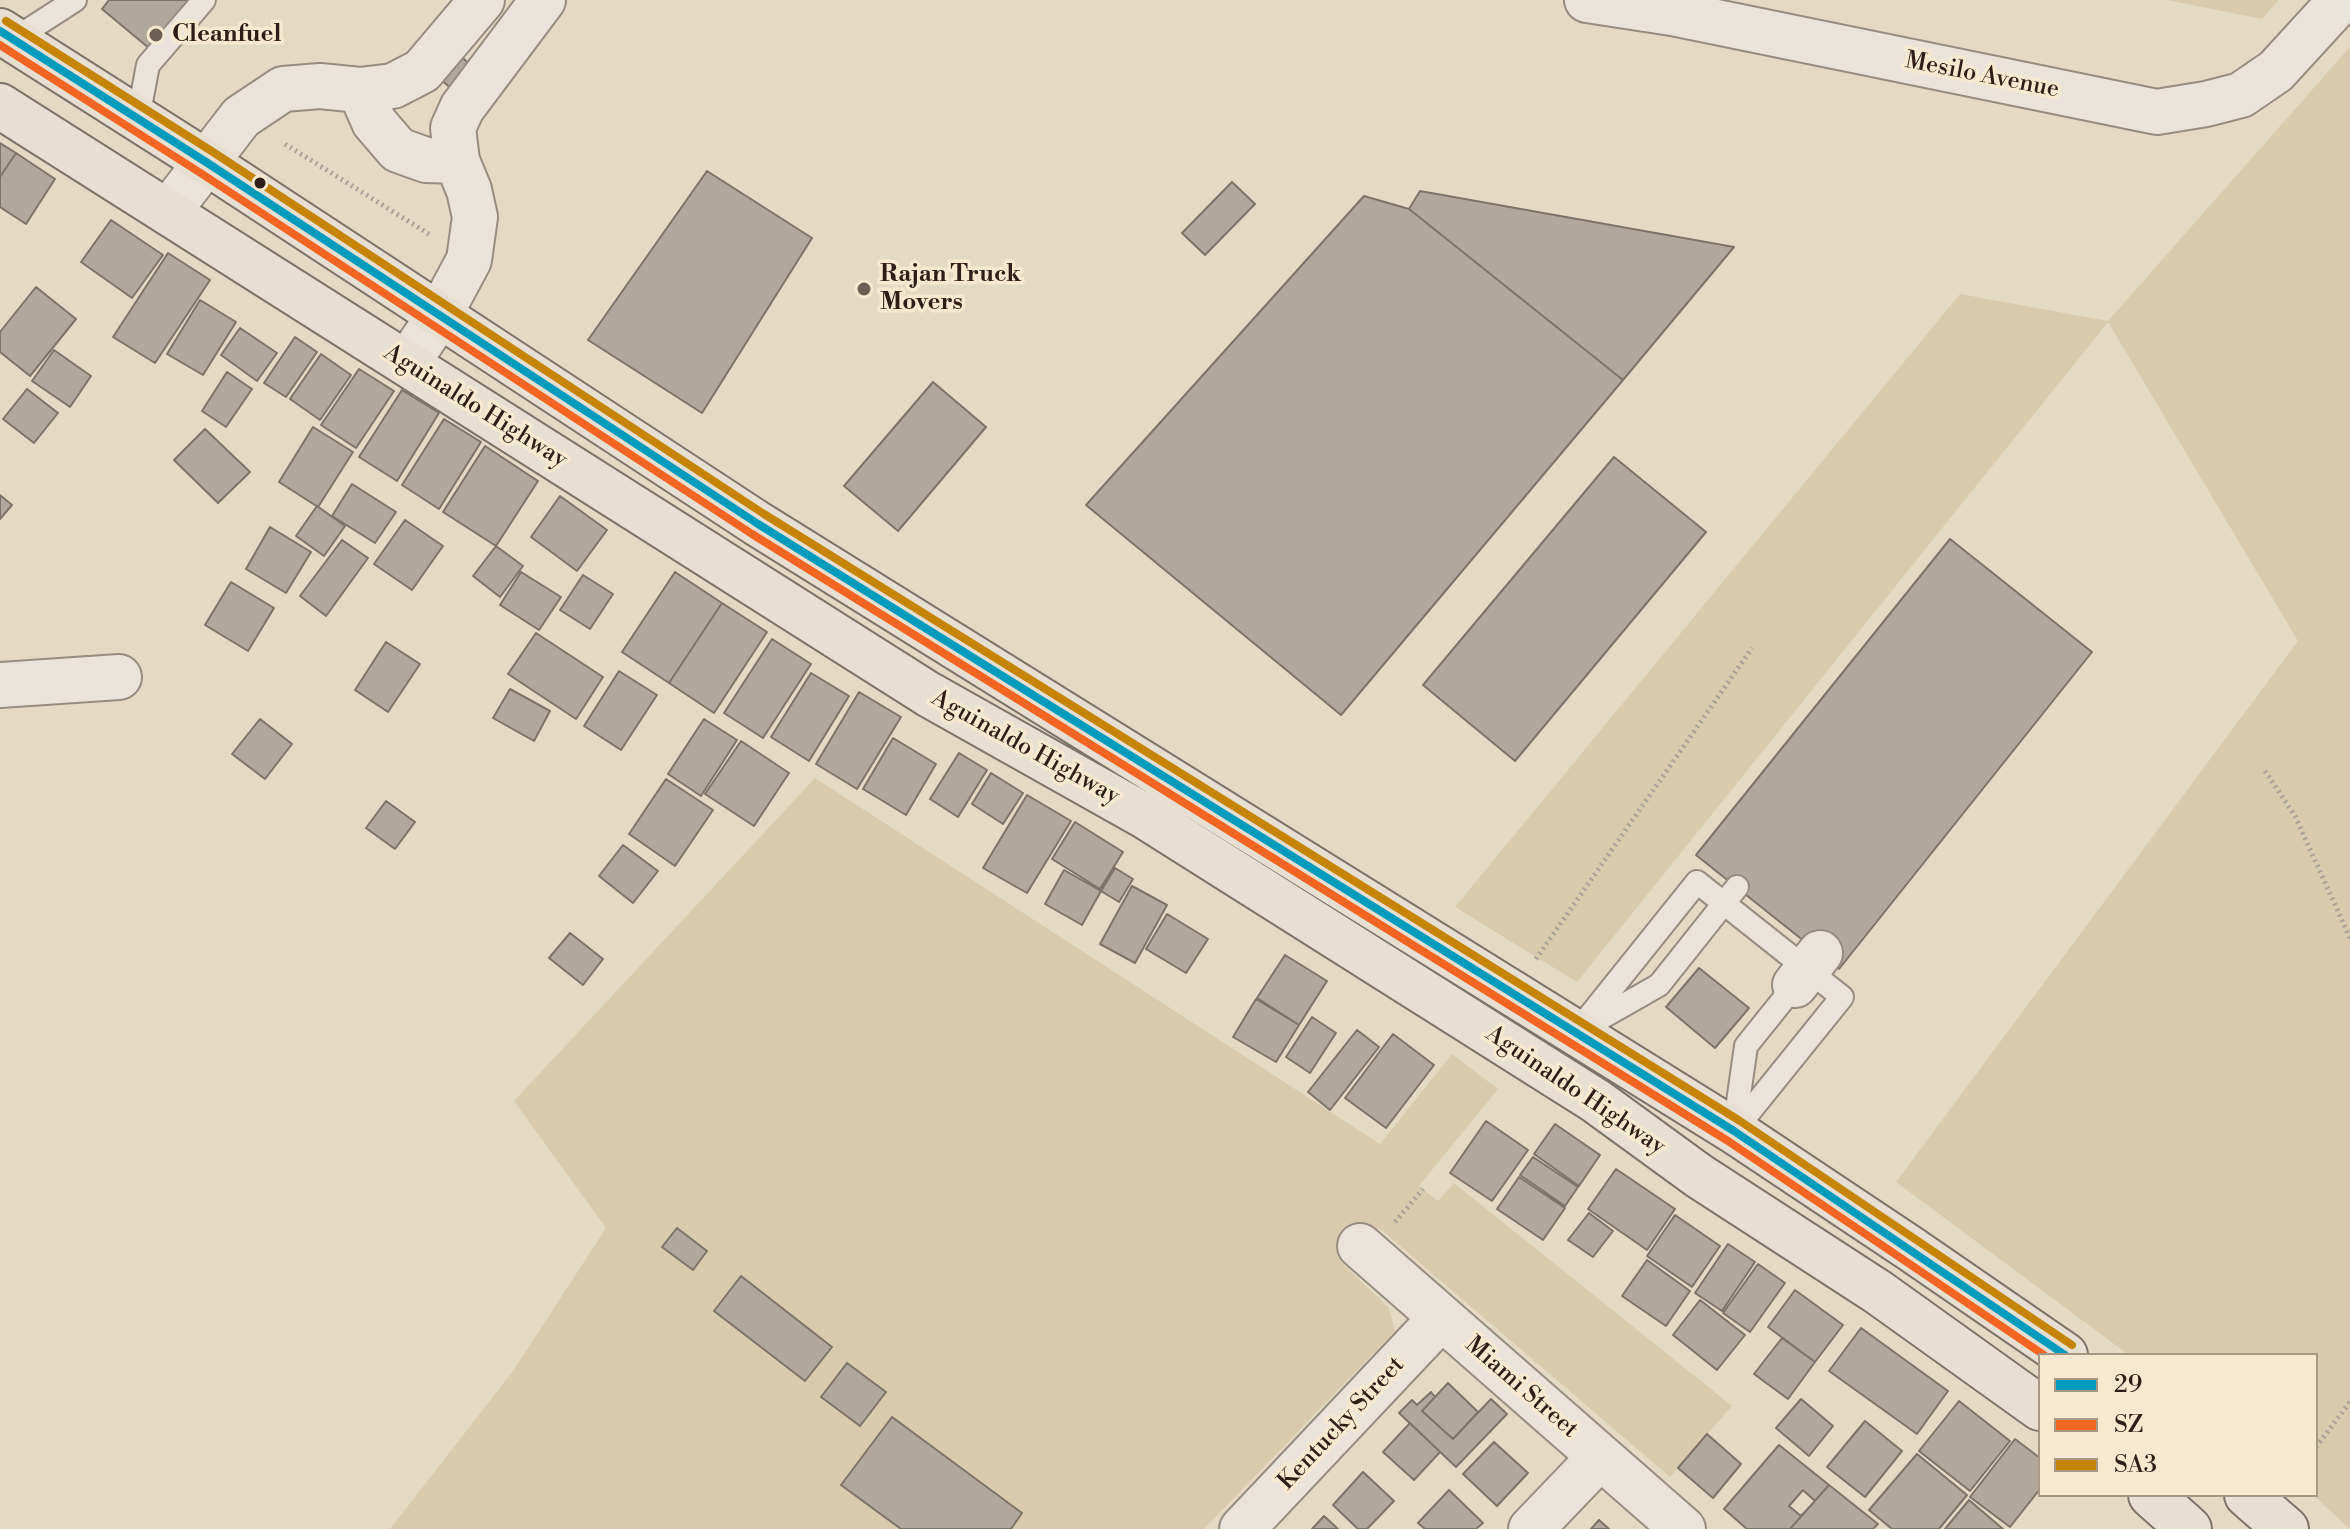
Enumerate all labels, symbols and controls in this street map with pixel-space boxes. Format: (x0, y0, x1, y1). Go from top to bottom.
place label: Cleanfuel (172, 21, 281, 49)
marker: Cleanfuel (147, 26, 165, 44)
street label: Mesilo Avenue (1902, 47, 2062, 105)
unlabelled marker (252, 175, 268, 191)
place label: Rajan Truck Movers (880, 261, 1021, 317)
marker: Rajan Truck Movers (855, 280, 873, 298)
street label: Aguinaldo Highway (378, 339, 572, 475)
street label: Aguinaldo Highway (926, 684, 1124, 812)
street label: Aguinaldo Highway (1480, 1020, 1670, 1162)
street label: Miami Street (1459, 1331, 1583, 1445)
street label: Kentucky Street (1273, 1351, 1411, 1497)
legend (2038, 1353, 2318, 1497)
text: 29 (2114, 1370, 2142, 1400)
text: SZ (2114, 1410, 2143, 1440)
text: SA3 (2114, 1450, 2157, 1480)

